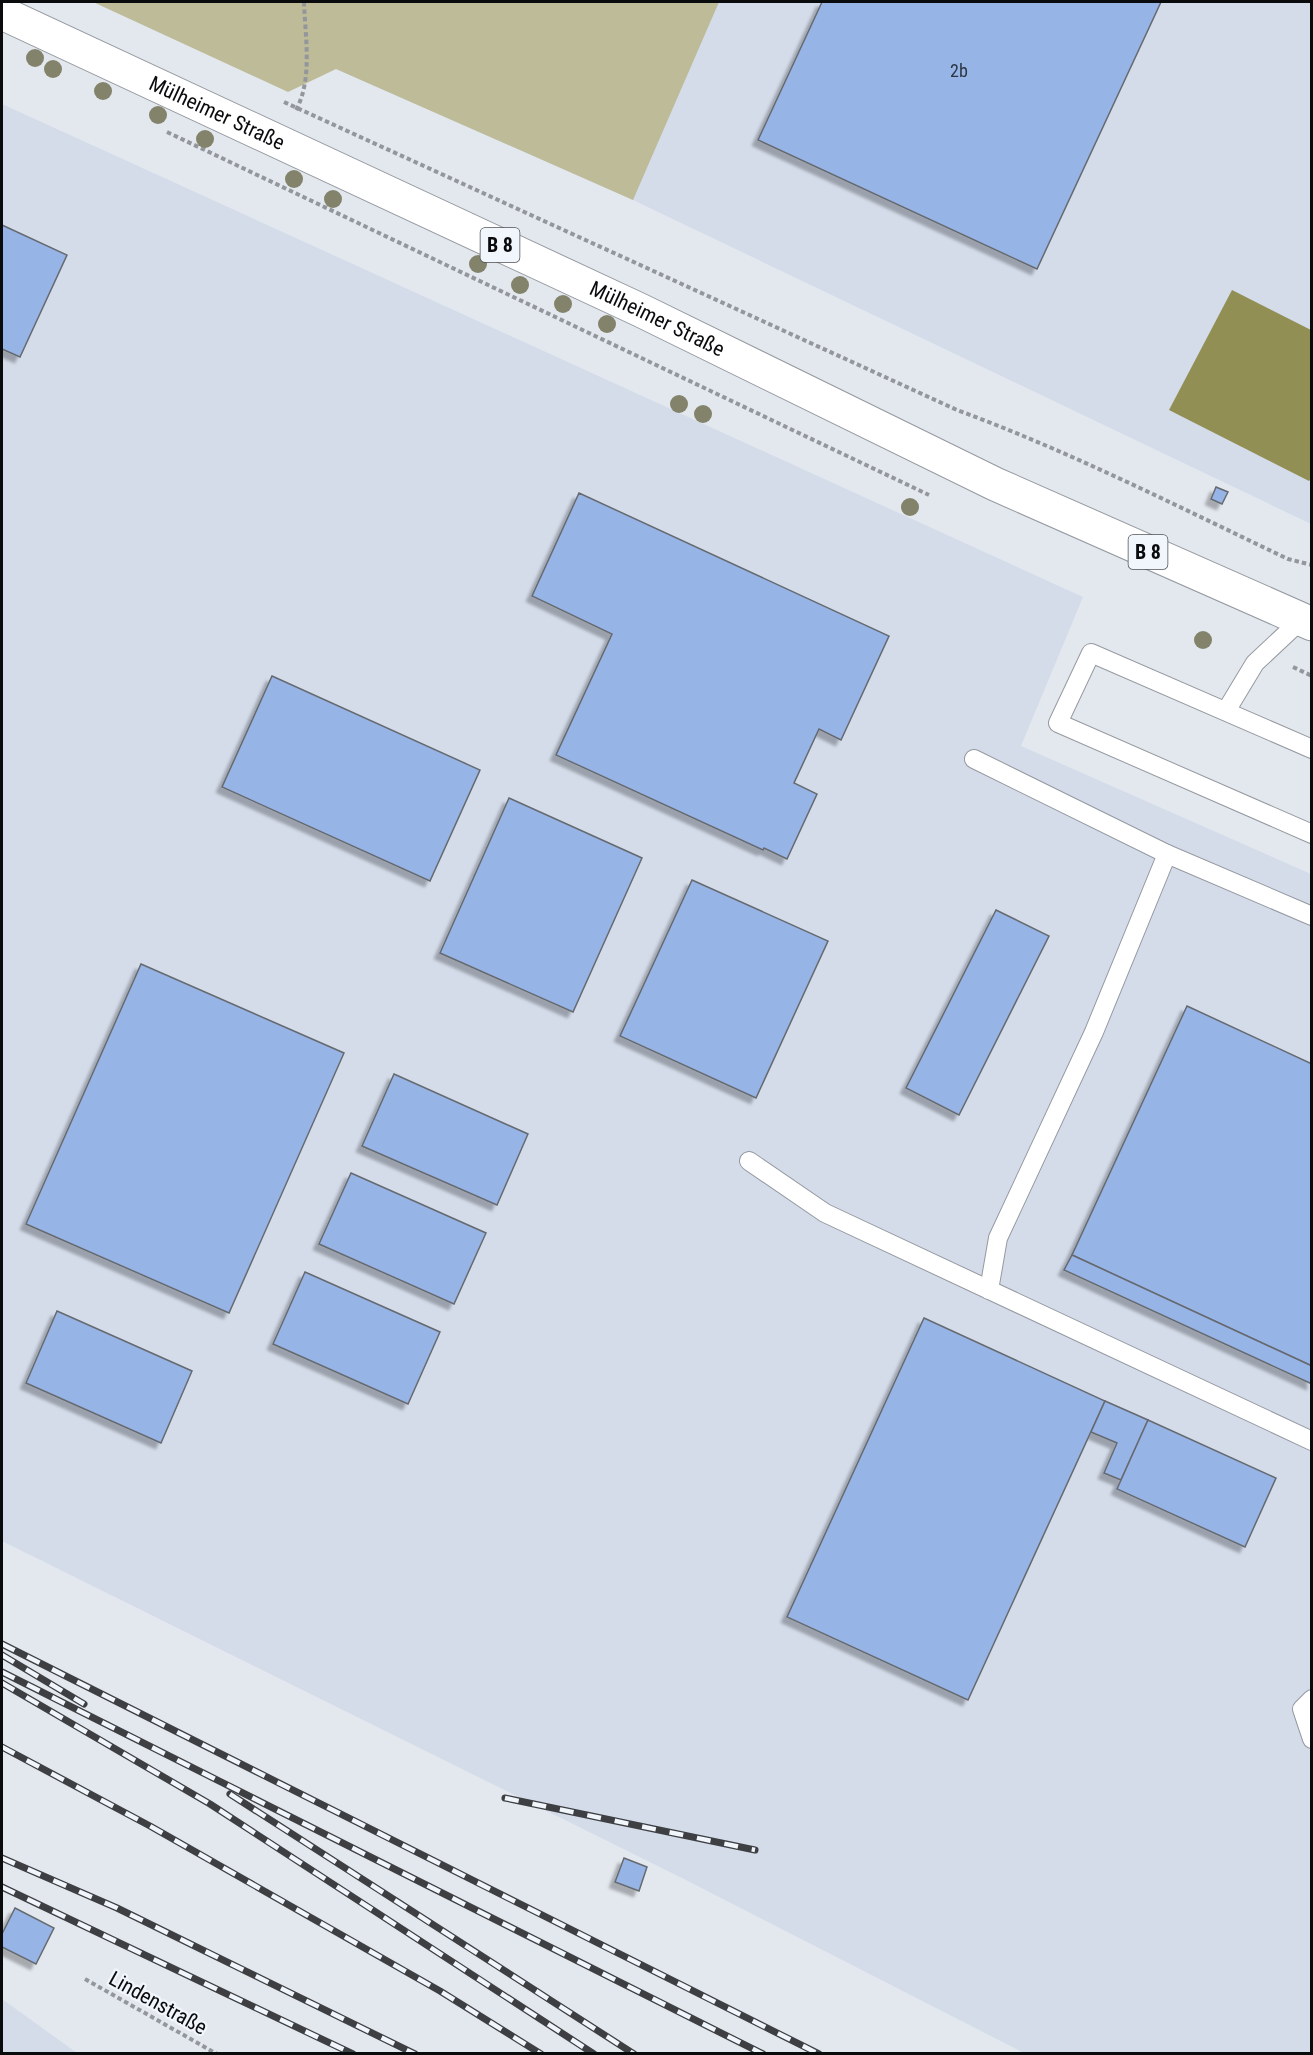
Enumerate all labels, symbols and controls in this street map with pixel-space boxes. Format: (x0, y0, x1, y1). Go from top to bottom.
house number: 2b (950, 60, 968, 81)
street label: Mülheimer Straße (145, 71, 289, 155)
road number: B 8 (480, 228, 520, 262)
street label: Mülheimer Straße (586, 276, 729, 362)
road number: B 8 (1128, 535, 1168, 569)
street label: Lindenstraße (105, 1966, 211, 2040)

